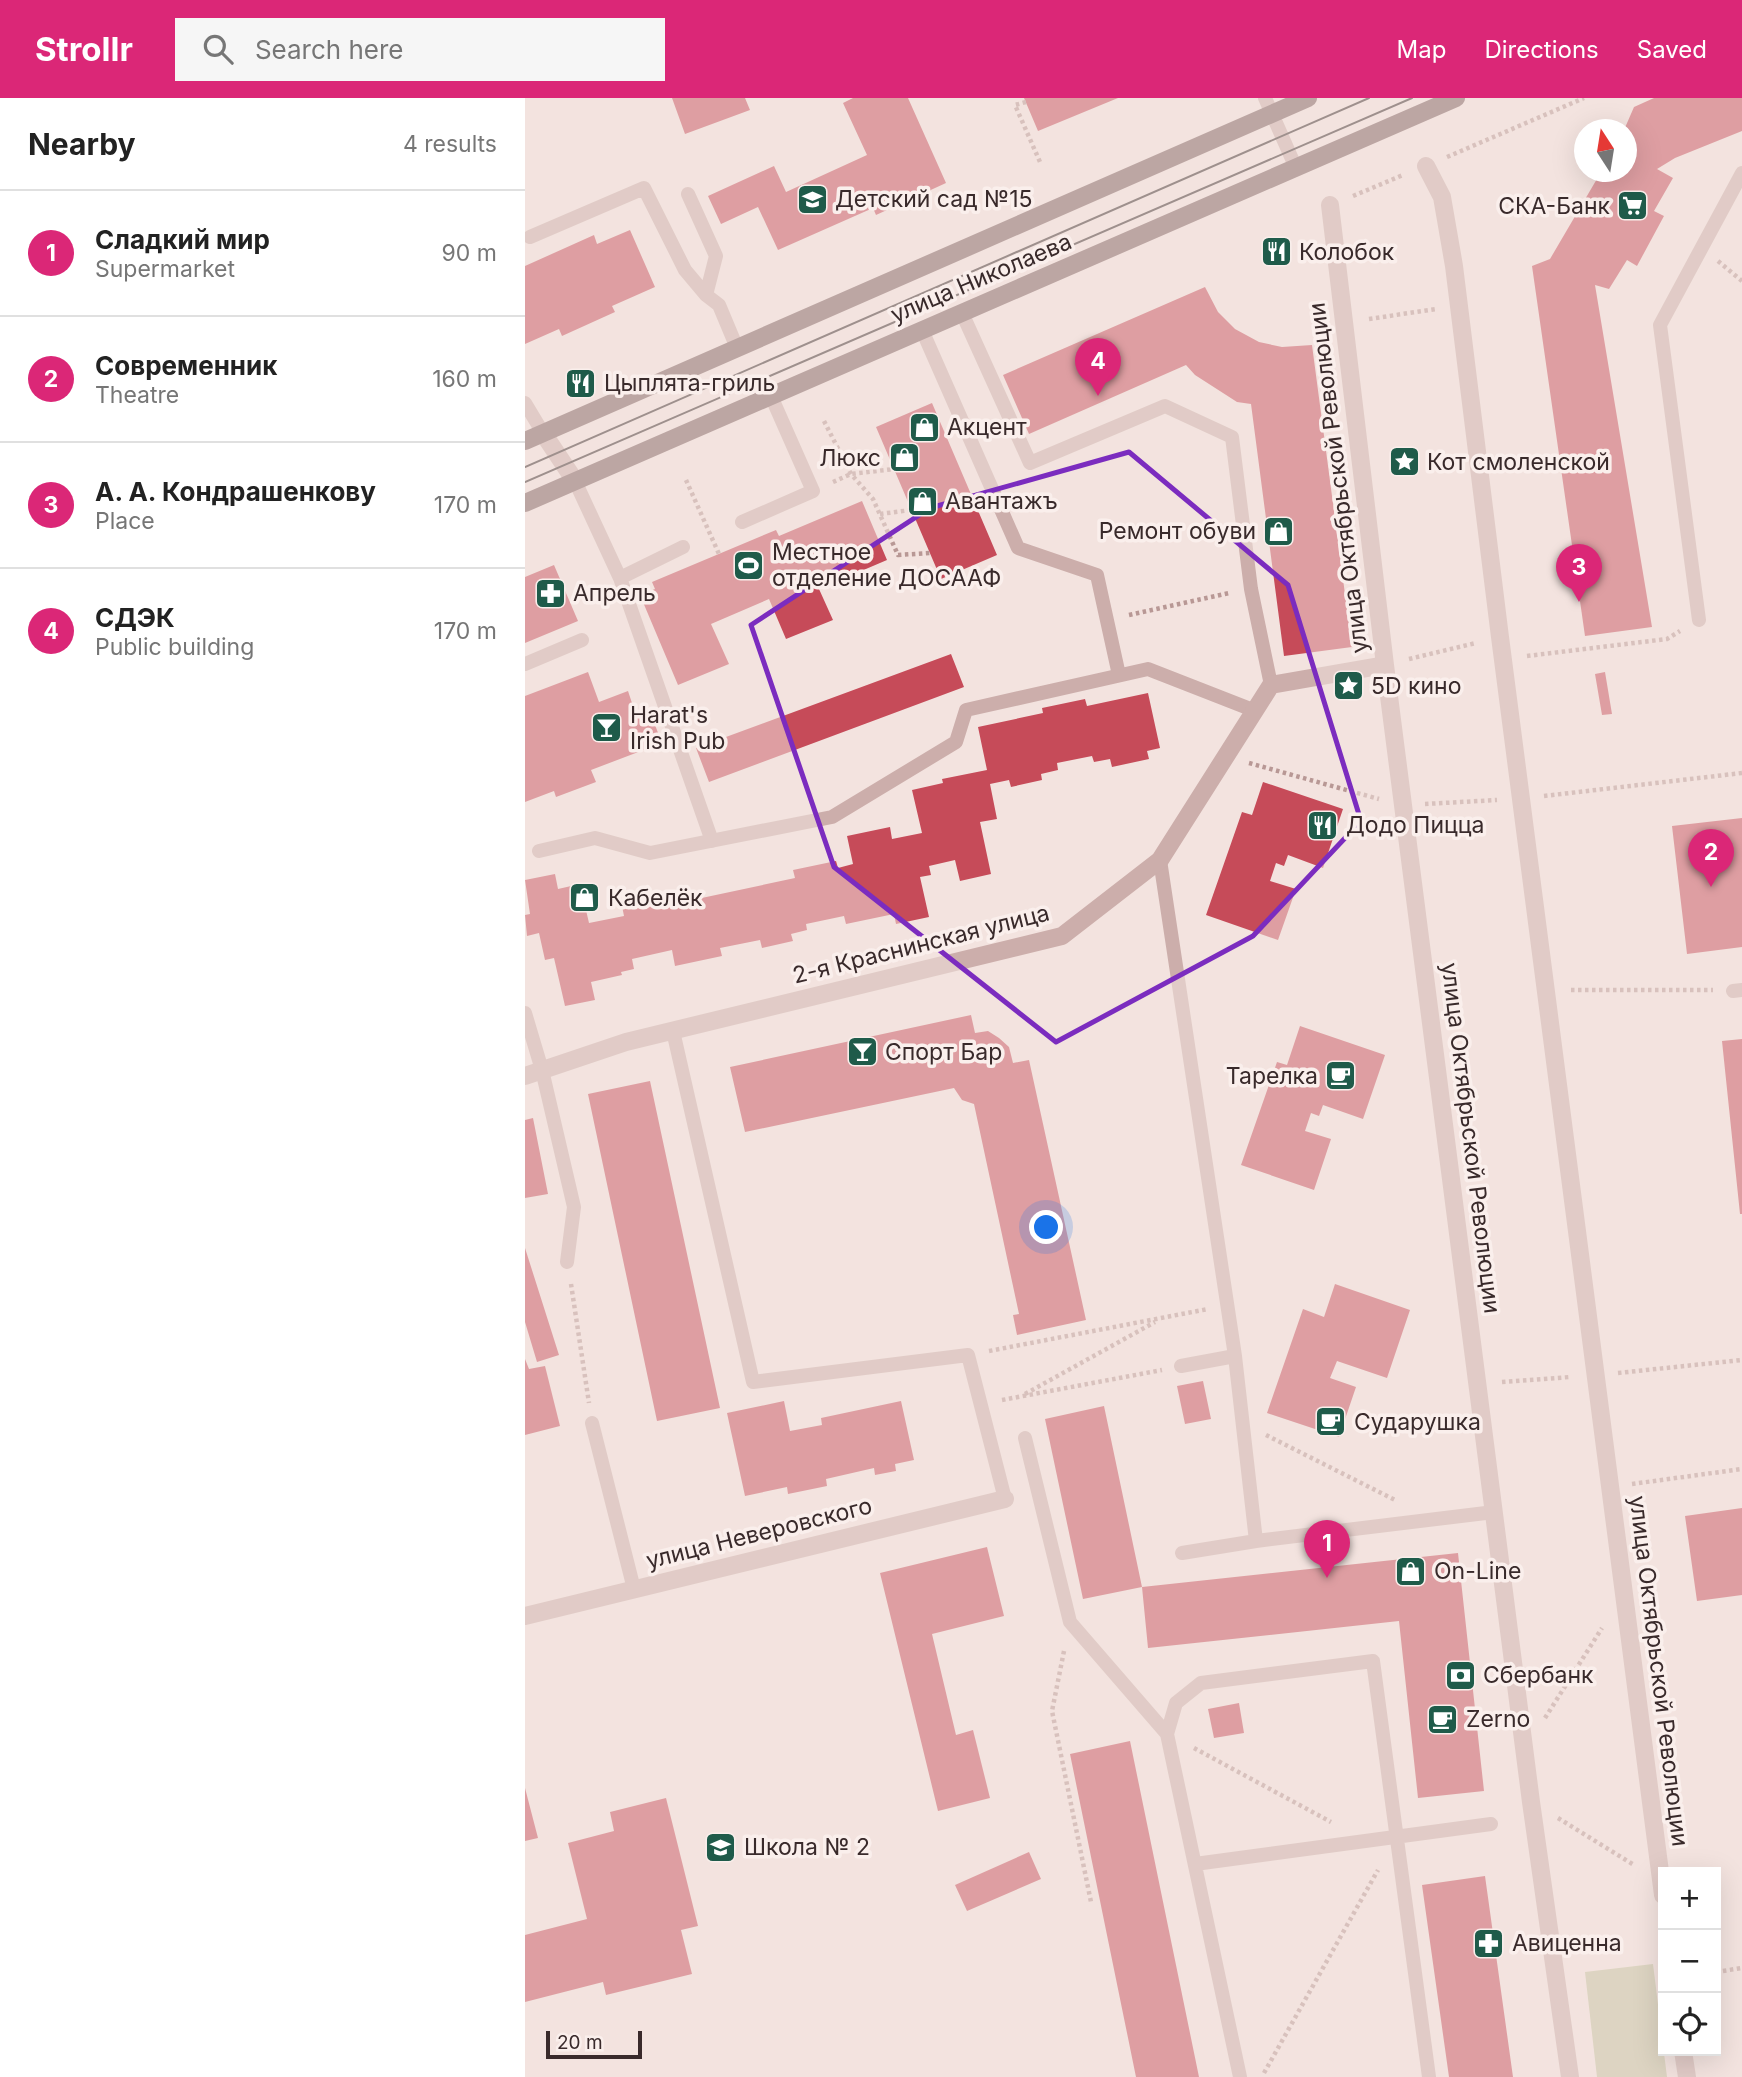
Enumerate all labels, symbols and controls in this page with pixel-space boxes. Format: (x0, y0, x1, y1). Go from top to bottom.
search box (175, 18, 665, 81)
text: Strollr (35, 29, 133, 69)
icon: search (199, 30, 237, 68)
text: Search here (255, 34, 404, 65)
text: Map (1397, 35, 1446, 64)
text: Directions (1484, 35, 1599, 64)
text: Saved (1637, 35, 1707, 64)
north arrow (1574, 119, 1637, 182)
text: Nearby (28, 126, 136, 162)
text: 4 results (403, 130, 497, 158)
school or university icon: Детский сад №15 (795, 182, 829, 216)
place label: Детский сад №15 (835, 185, 1033, 213)
supermarket icon: СКА-Банк (1616, 189, 1650, 223)
place label: СКА-Банк (1498, 192, 1611, 220)
text: Сладкий мир (95, 224, 270, 255)
street label: улица Николаева (886, 227, 1076, 329)
restaurant icon: Колобок (1259, 235, 1293, 269)
place label: Колобок (1299, 238, 1395, 266)
text: 1 (46, 239, 56, 267)
text: 90 m (442, 239, 497, 267)
text: Supermarket (95, 255, 235, 283)
street label: улица Октябрьской Революции (1303, 301, 1373, 655)
pin: 4 (1075, 338, 1121, 396)
text: Современник (95, 350, 277, 381)
text: 2 (44, 365, 58, 393)
text: 160 m (432, 365, 497, 393)
restaurant icon: Цыплята-гриль (564, 366, 598, 400)
place label: Цыплята-гриль (604, 369, 775, 397)
text: Theatre (95, 381, 179, 409)
shop icon: Акцент (907, 410, 941, 444)
place label: Акцент (947, 413, 1027, 441)
shop icon: Люкс (887, 441, 921, 475)
place label: Люкс (819, 444, 881, 472)
place icon: Кот смоленской (1387, 445, 1421, 479)
place label: Кот смоленской (1427, 448, 1610, 476)
text: А. А. Кондрашенкову (95, 476, 376, 507)
shop icon: Авантажъ (905, 484, 939, 518)
place label: Авантажъ (945, 487, 1058, 515)
text: 3 (44, 491, 58, 519)
text: 170 m (434, 491, 497, 519)
text: Place (95, 507, 155, 535)
shop icon: Ремонт обуви (1262, 514, 1296, 548)
place label: Ремонт обуви (1099, 517, 1256, 545)
place label: Местное отделение ДОСААФ (772, 538, 1001, 592)
pin: 3 (1556, 544, 1602, 602)
sports icon: Местное отделение ДОСААФ (732, 548, 766, 582)
pharmacy icon: Апрель (533, 576, 567, 610)
place label: Апрель (573, 579, 656, 607)
text: СДЭК (95, 602, 175, 633)
text: 4 (43, 617, 59, 645)
text: 170 m (434, 617, 497, 645)
text: Public building (95, 633, 254, 661)
place icon: 5D кино (1331, 669, 1365, 703)
place label: 5D кино (1371, 672, 1462, 700)
place label: Harat's Irish Pub (630, 701, 725, 755)
bar icon: Harat's Irish Pub (590, 711, 624, 745)
restaurant icon: Додо Пицца (1306, 808, 1340, 842)
place label: Додо Пицца (1346, 811, 1484, 839)
pin: 2 (1688, 829, 1734, 887)
shop icon: Кабелёк (568, 881, 602, 915)
place label: Кабелёк (608, 884, 703, 912)
street label: 2-я Краснинская улица (790, 899, 1052, 989)
street label: улица Октябрьской Революции (1436, 961, 1506, 1315)
bar icon: Спорт Бар (845, 1035, 879, 1069)
place label: Спорт Бар (885, 1038, 1002, 1066)
cafe icon: Тарелка (1324, 1059, 1358, 1093)
place label: Тарелка (1226, 1062, 1318, 1090)
your location (1029, 1210, 1063, 1244)
cafe icon: Сударушка (1314, 1405, 1348, 1439)
place label: Сударушка (1354, 1408, 1481, 1436)
street label: улица Неверовского (643, 1491, 875, 1575)
street label: улица Октябрьской Революции (1624, 1494, 1694, 1848)
pin: 1 (1304, 1520, 1350, 1578)
shop icon: On-Line (1394, 1554, 1428, 1588)
place label: On-Line (1434, 1557, 1521, 1585)
bank icon: Сбербанк (1443, 1658, 1477, 1692)
place label: Сбербанк (1483, 1661, 1594, 1689)
cafe icon: Zerno (1426, 1702, 1460, 1736)
place label: Zerno (1466, 1705, 1530, 1733)
school or university icon: Школа № 2 (704, 1830, 738, 1864)
place label: Школа № 2 (744, 1833, 870, 1861)
map controls (1658, 1867, 1721, 2056)
button: + (1658, 1867, 1721, 1930)
pharmacy icon: Авиценна (1472, 1926, 1506, 1960)
place label: Авиценна (1512, 1929, 1622, 1957)
button: − (1658, 1930, 1721, 1993)
button: locate (1658, 1993, 1721, 2056)
scale bar (546, 2028, 642, 2060)
text: 20 m (557, 2031, 603, 2054)

